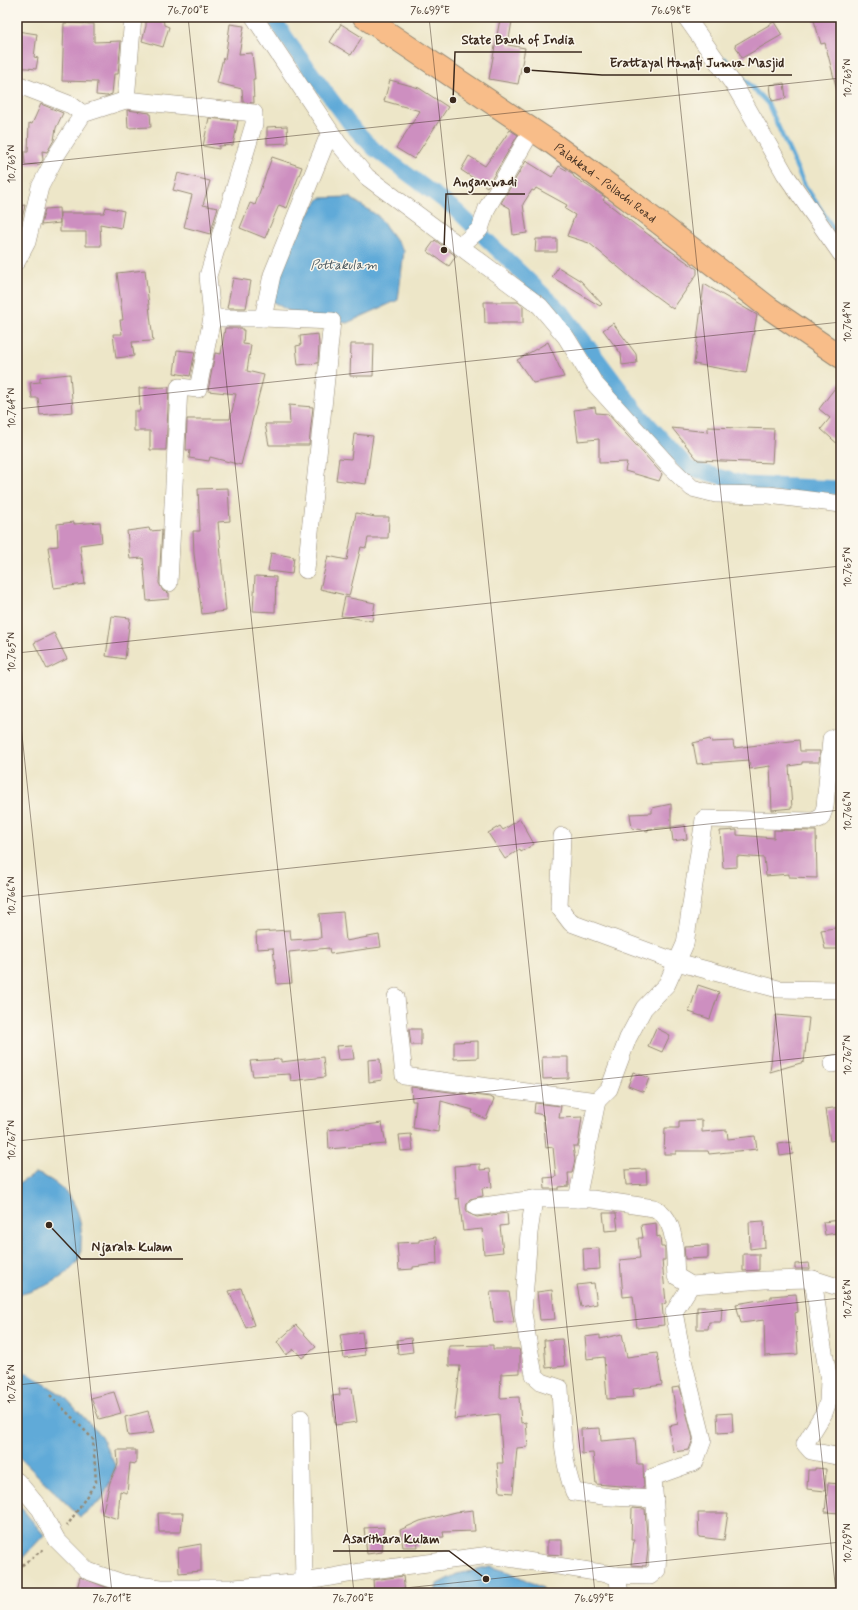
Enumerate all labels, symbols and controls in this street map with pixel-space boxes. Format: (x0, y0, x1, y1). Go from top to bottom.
text: 76.700°E (168, 4, 209, 18)
text: 76.699°E (410, 4, 450, 18)
text: 76.698°E (651, 4, 691, 18)
callout: State Bank of India (455, 27, 582, 52)
text: State Bank of India (461, 32, 575, 49)
callout: Erattayal Hanafi Jumua Masjid (602, 50, 792, 75)
text: Erattayal Hanafi Jumua Masjid (610, 55, 784, 73)
text: 10.763°N (841, 59, 855, 97)
street label: Palakkad - Pollachi Road (550, 140, 659, 227)
text: 10.763°N (5, 145, 19, 183)
callout: Anganwadi (446, 169, 525, 194)
text: Anganwadi (453, 174, 517, 194)
water label: Pottakulam (311, 257, 377, 274)
text: 10.764°N (841, 302, 855, 342)
text: 10.764°N (5, 388, 19, 428)
text: 10.765°N (841, 547, 855, 587)
text: 10.765°N (5, 632, 19, 672)
text: 10.766°N (841, 791, 855, 830)
text: 10.766°N (5, 876, 19, 915)
text: 10.767°N (841, 1035, 855, 1075)
text: 10.767°N (5, 1120, 19, 1160)
callout: Njarala Kulam (81, 1234, 183, 1259)
text: Njarala Kulam (92, 1239, 172, 1257)
text: 10.768°N (841, 1279, 855, 1319)
text: 10.768°N (5, 1364, 19, 1404)
text: 10.769°N (841, 1523, 855, 1563)
callout: Asarithara Kulam (333, 1526, 449, 1551)
text: Asarithara Kulam (342, 1531, 440, 1548)
text: 76.701°E (93, 1592, 132, 1606)
text: 76.700°E (333, 1592, 374, 1606)
text: 76.699°E (574, 1592, 614, 1606)

